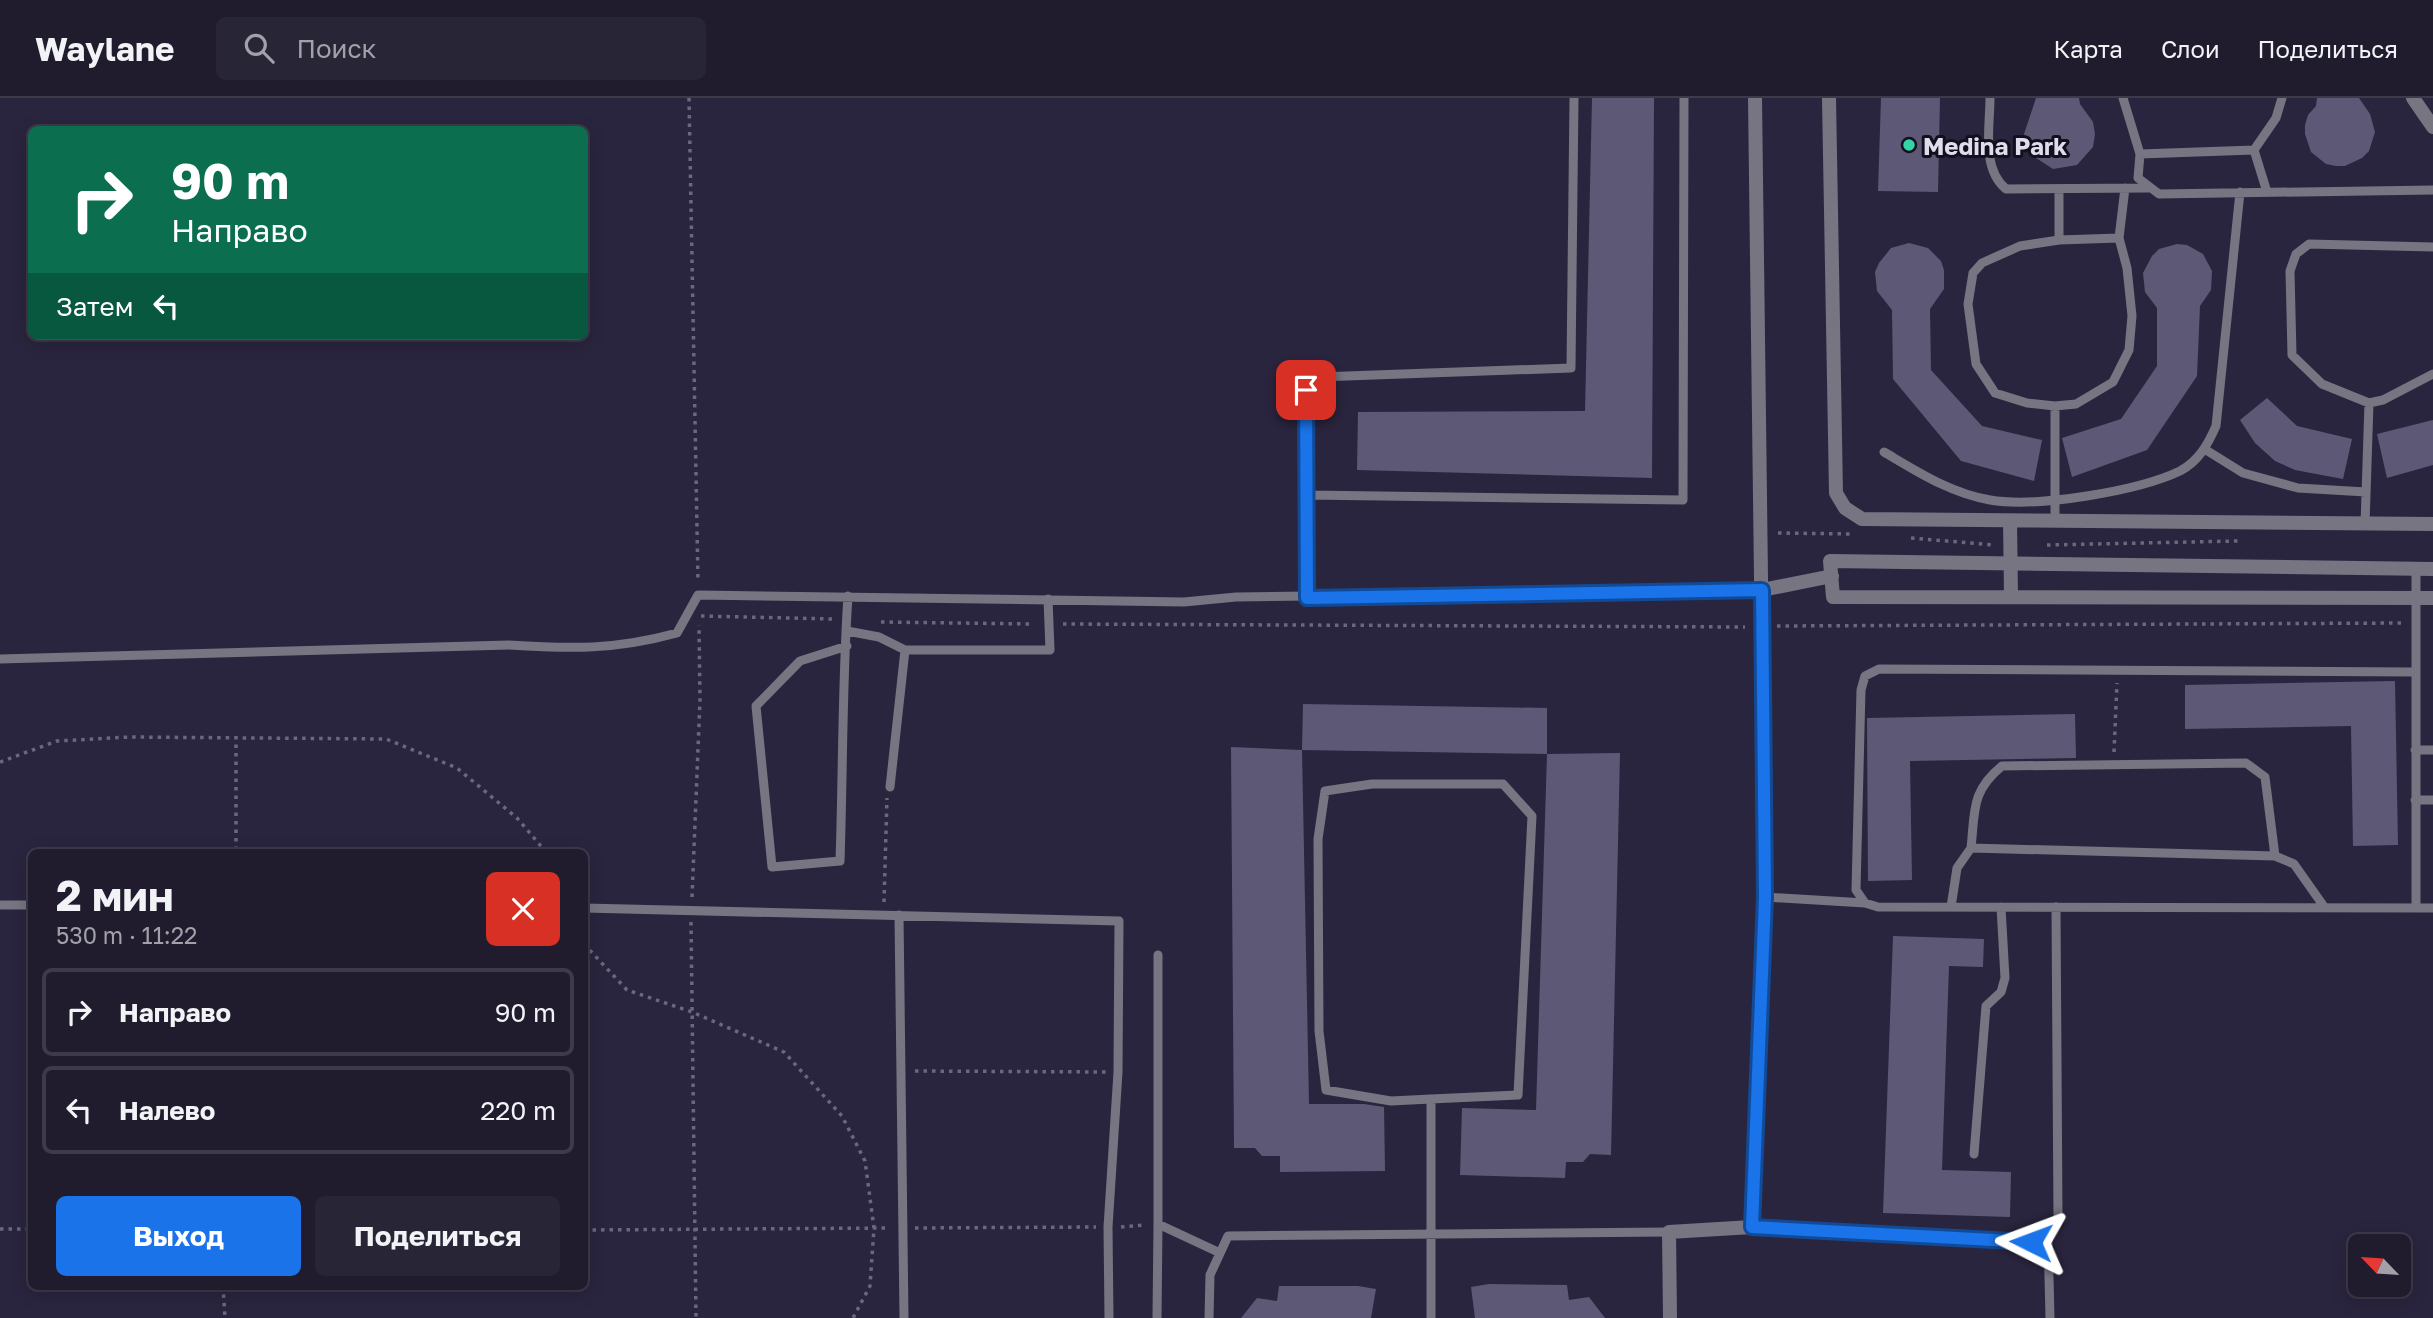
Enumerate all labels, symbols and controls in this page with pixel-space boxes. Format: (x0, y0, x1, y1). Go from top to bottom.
search box (216, 17, 706, 80)
text: Waylane (35, 29, 174, 68)
icon: search (240, 29, 278, 67)
text: Поиск (296, 33, 377, 64)
text: Карта (2053, 34, 2123, 63)
text: Слои (2161, 34, 2220, 63)
text: Поделиться (2258, 34, 2398, 63)
place label: Medina Park (1923, 131, 2067, 160)
marker: Medina Park (1901, 137, 1917, 153)
text: 90 m (171, 151, 289, 210)
icon: right (56, 154, 147, 245)
text: Направо (171, 211, 308, 249)
icon: left (147, 287, 185, 325)
text: Затем (56, 291, 133, 322)
pin (1276, 360, 1336, 420)
icon: arrive (1287, 371, 1325, 409)
text: 2 мин (56, 870, 174, 920)
button: close (486, 872, 560, 946)
text: 530 m · 11:22 (56, 921, 197, 949)
icon: right (60, 993, 98, 1031)
text: Направо (119, 997, 231, 1028)
text: 90 m (495, 997, 556, 1028)
icon: left (60, 1091, 98, 1129)
text: Налево (119, 1095, 215, 1126)
text: 220 m (480, 1095, 556, 1126)
button: Выход (56, 1196, 301, 1276)
button: Поделиться (315, 1196, 560, 1276)
position arrow (1994, 1205, 2068, 1279)
north arrow (2348, 1234, 2412, 1297)
map controls (2348, 1234, 2411, 1297)

